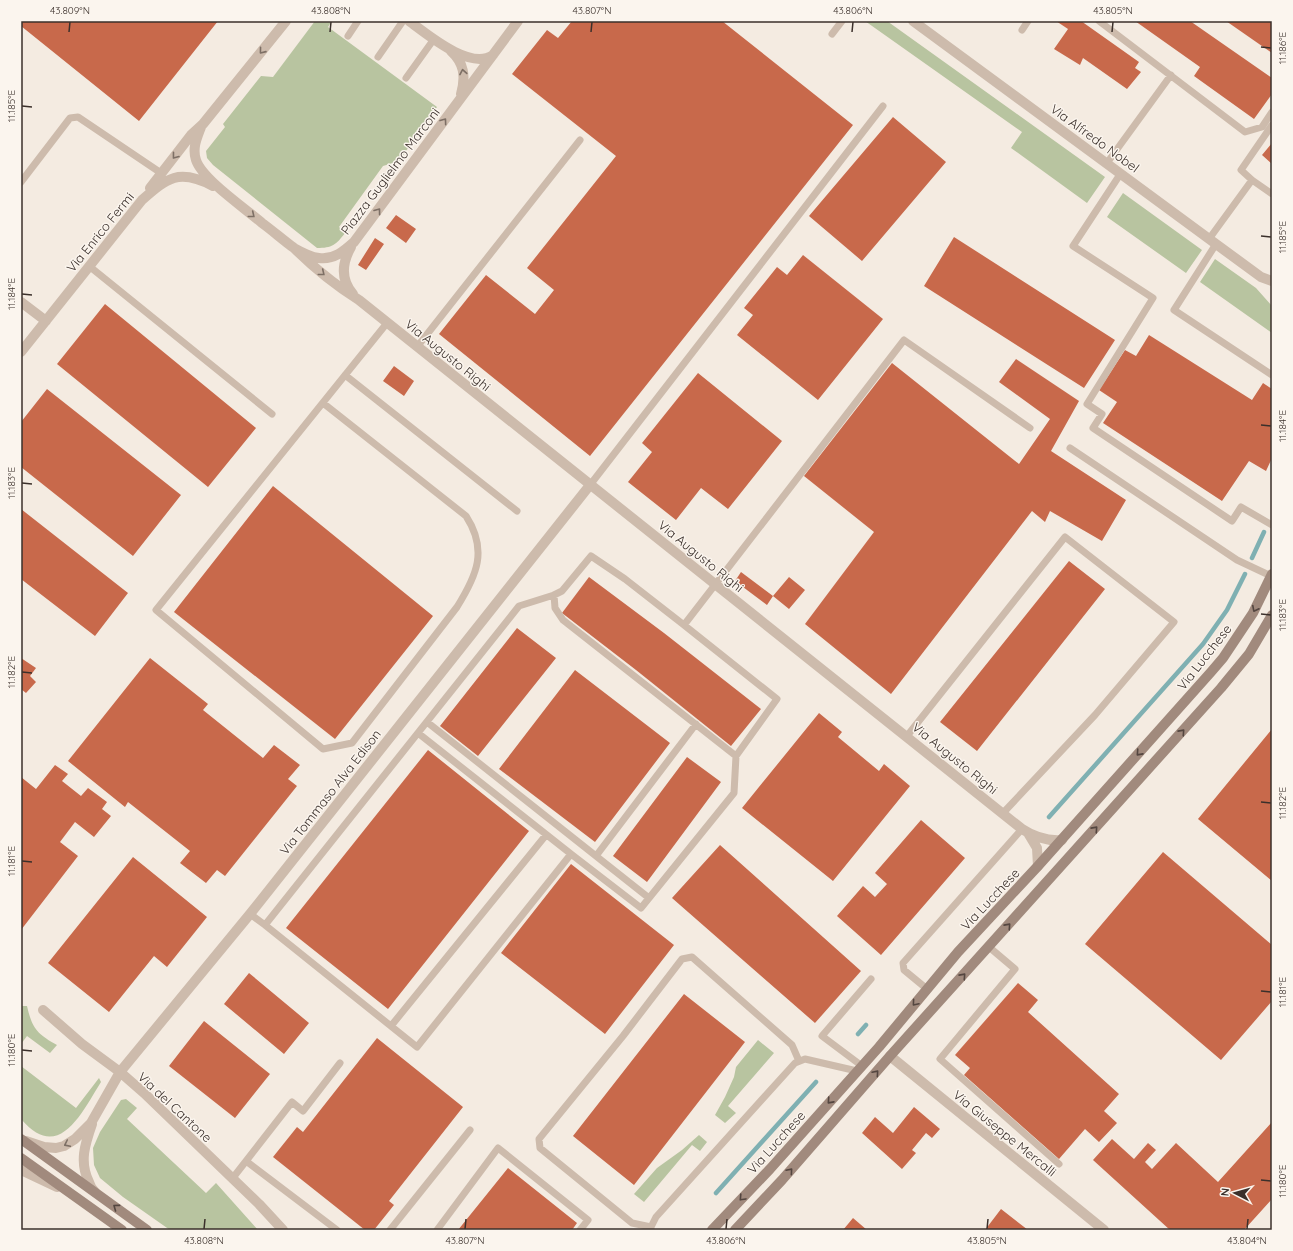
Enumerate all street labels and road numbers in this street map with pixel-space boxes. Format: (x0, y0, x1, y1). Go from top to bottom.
street label: Via Alfredo Nobel (1047, 100, 1143, 176)
street label: Piazza Guglielmo Marconi (337, 105, 443, 237)
street label: Via Enrico Fermi (63, 189, 137, 275)
street label: Via Augusto Righi (402, 316, 494, 394)
street label: Via Augusto Righi (655, 517, 747, 595)
street label: Via Lucchese (1173, 621, 1235, 693)
street label: Via Augusto Righi (909, 719, 1001, 797)
street label: Via Tommaso Alva Edison (276, 726, 384, 858)
street label: Via Lucchese (957, 865, 1023, 933)
street label: Via del Cantone (135, 1069, 215, 1145)
street label: Via Giuseppe Mercalli (950, 1086, 1060, 1180)
street label: Via Lucchese (744, 1107, 808, 1177)

